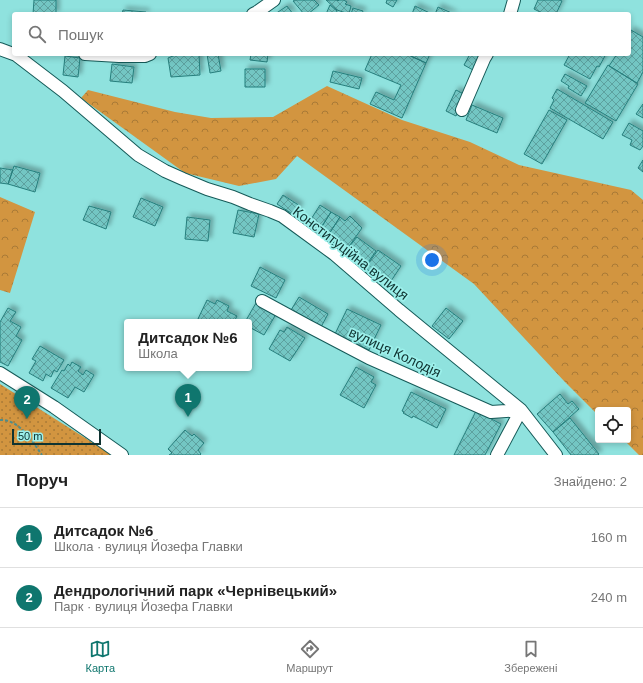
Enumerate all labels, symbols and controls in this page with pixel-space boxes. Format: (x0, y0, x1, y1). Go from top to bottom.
search box (12, 12, 631, 56)
icon: search (26, 23, 48, 45)
text: Пошук (58, 26, 103, 43)
street label: Конституційна вулиця (290, 203, 412, 303)
your location (422, 250, 442, 270)
popup (124, 319, 252, 371)
street label: вулиця Колодія (346, 324, 444, 380)
text: Дитсадок №6 (138, 329, 238, 346)
text: Школа (138, 346, 178, 361)
pin: 1 (175, 384, 201, 417)
pin: 2 (14, 386, 40, 419)
map controls (595, 407, 631, 443)
button: locate (595, 407, 631, 443)
scale bar (12, 427, 101, 446)
text: 50 m (18, 430, 42, 442)
text: Поруч (16, 471, 68, 490)
text: Знайдено: 2 (554, 474, 627, 489)
text: Дитсадок №6 (54, 522, 153, 539)
text: 1 (25, 530, 33, 545)
text: 160 m (591, 530, 627, 545)
text: Школа · вулиця Йозефа Главки (54, 539, 243, 554)
text: Дендрологічний парк «Чернівецький» (54, 582, 337, 599)
text: 2 (25, 590, 33, 605)
text: 240 m (591, 590, 627, 605)
text: Парк · вулиця Йозефа Главки (54, 599, 233, 614)
tab: Карта (86, 638, 115, 674)
tab: Маршрут (286, 638, 333, 674)
tab: Збережені (504, 638, 557, 674)

